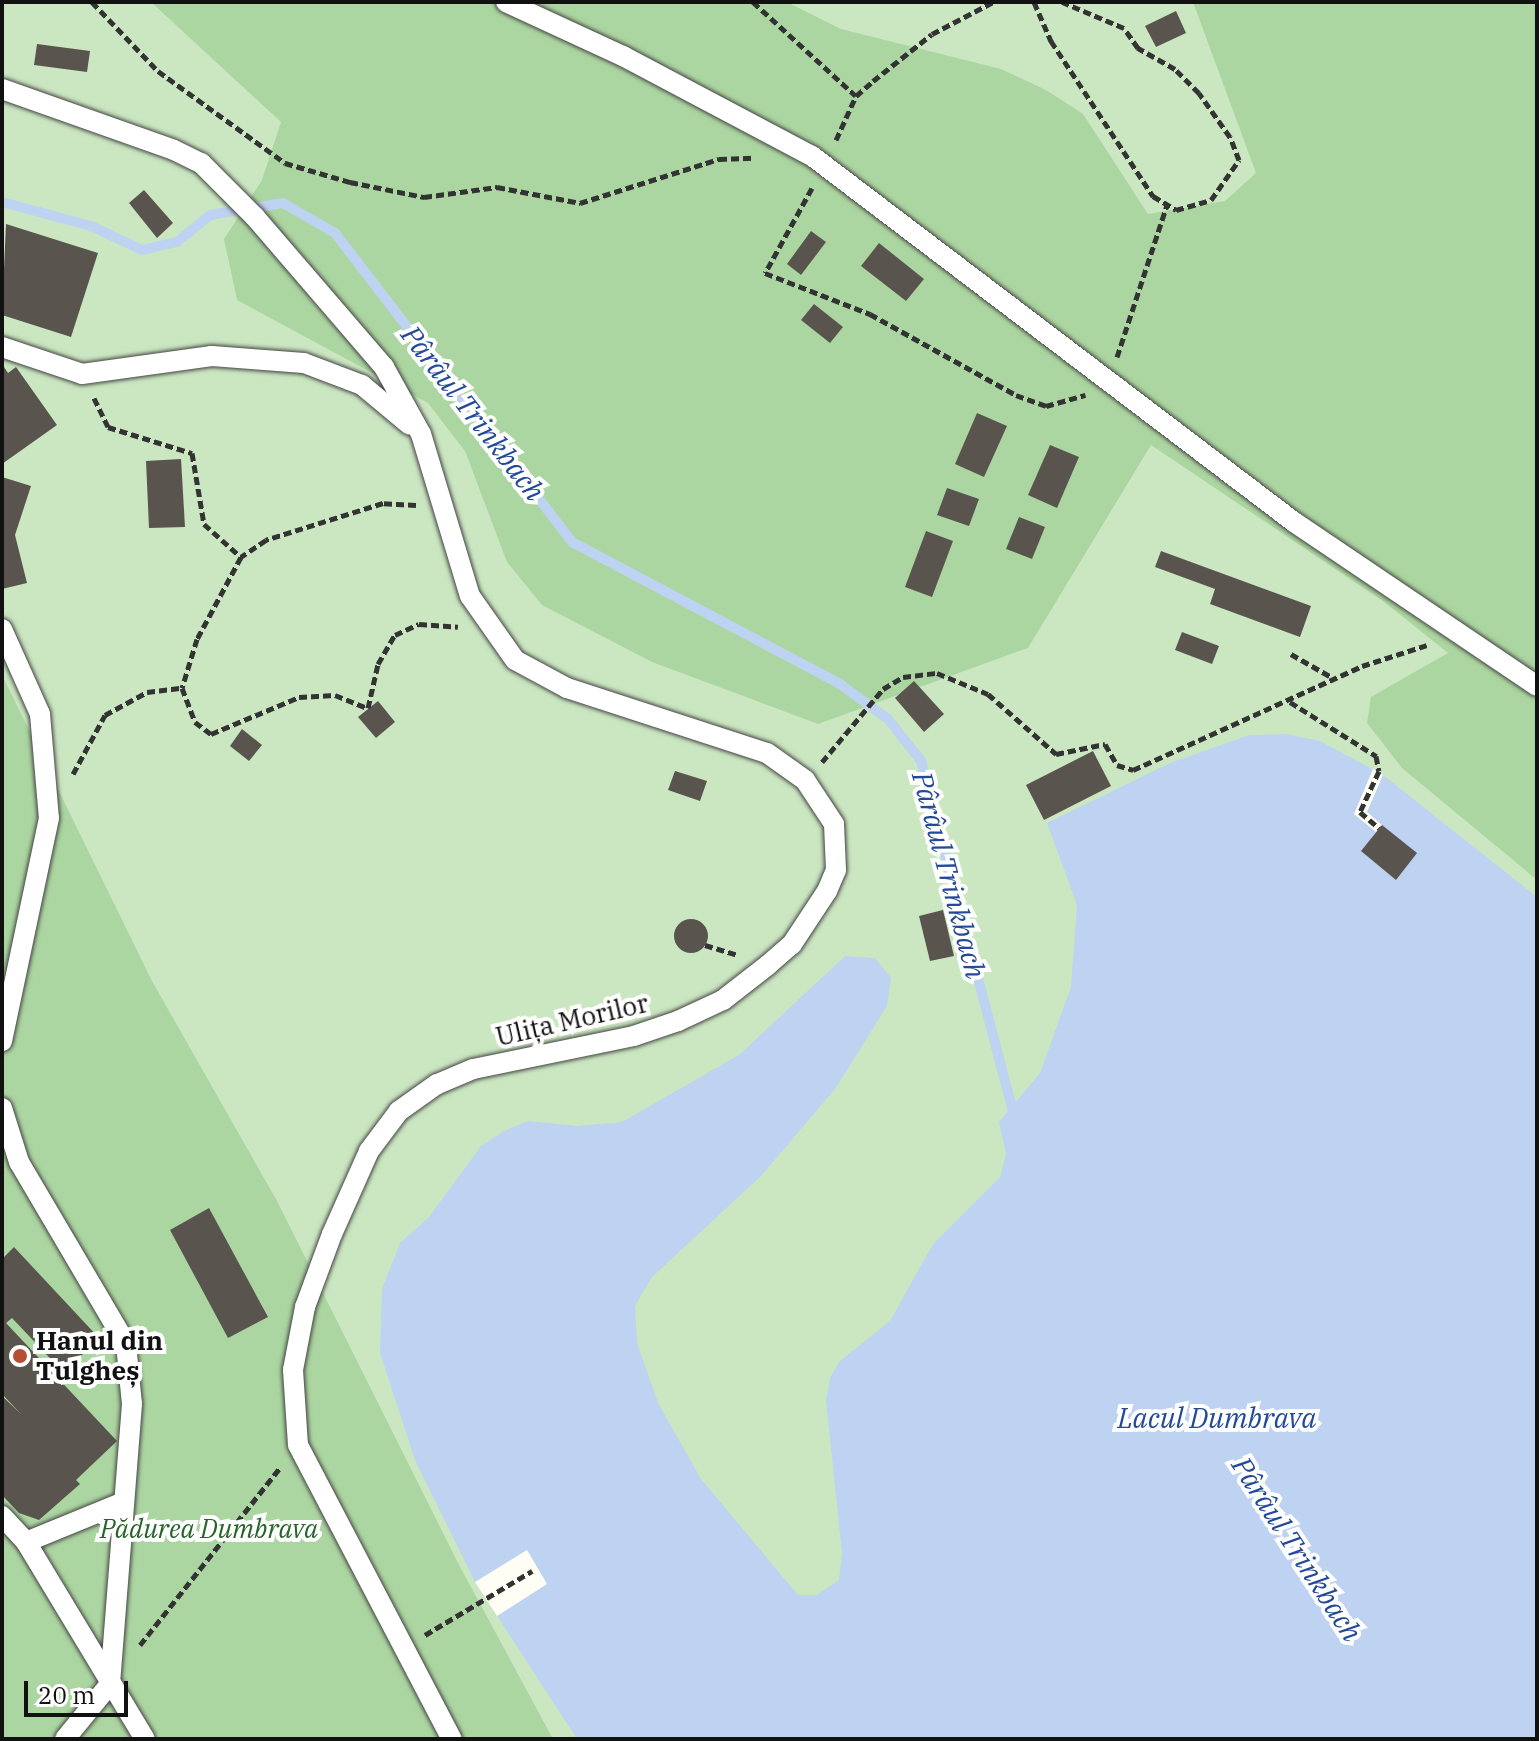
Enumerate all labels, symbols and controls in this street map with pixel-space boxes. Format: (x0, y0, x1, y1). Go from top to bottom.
water label: Pârâul Trinkbach (394, 319, 552, 507)
water label: Pârâul Trinkbach (905, 768, 993, 982)
street label: Ulița Morilor (493, 987, 651, 1053)
place label: Hanul din Tulgheș (36, 1325, 163, 1386)
marker: Hanul din Tulgheș (11, 1347, 29, 1365)
water label: Lacul Dumbrava (1118, 1401, 1316, 1435)
water label: Pârâul Trinkbach (1225, 1451, 1369, 1647)
park label: Pădurea Dumbrava (100, 1513, 318, 1545)
scale bar (28, 1665, 132, 1715)
text: 20 m (38, 1679, 95, 1711)

